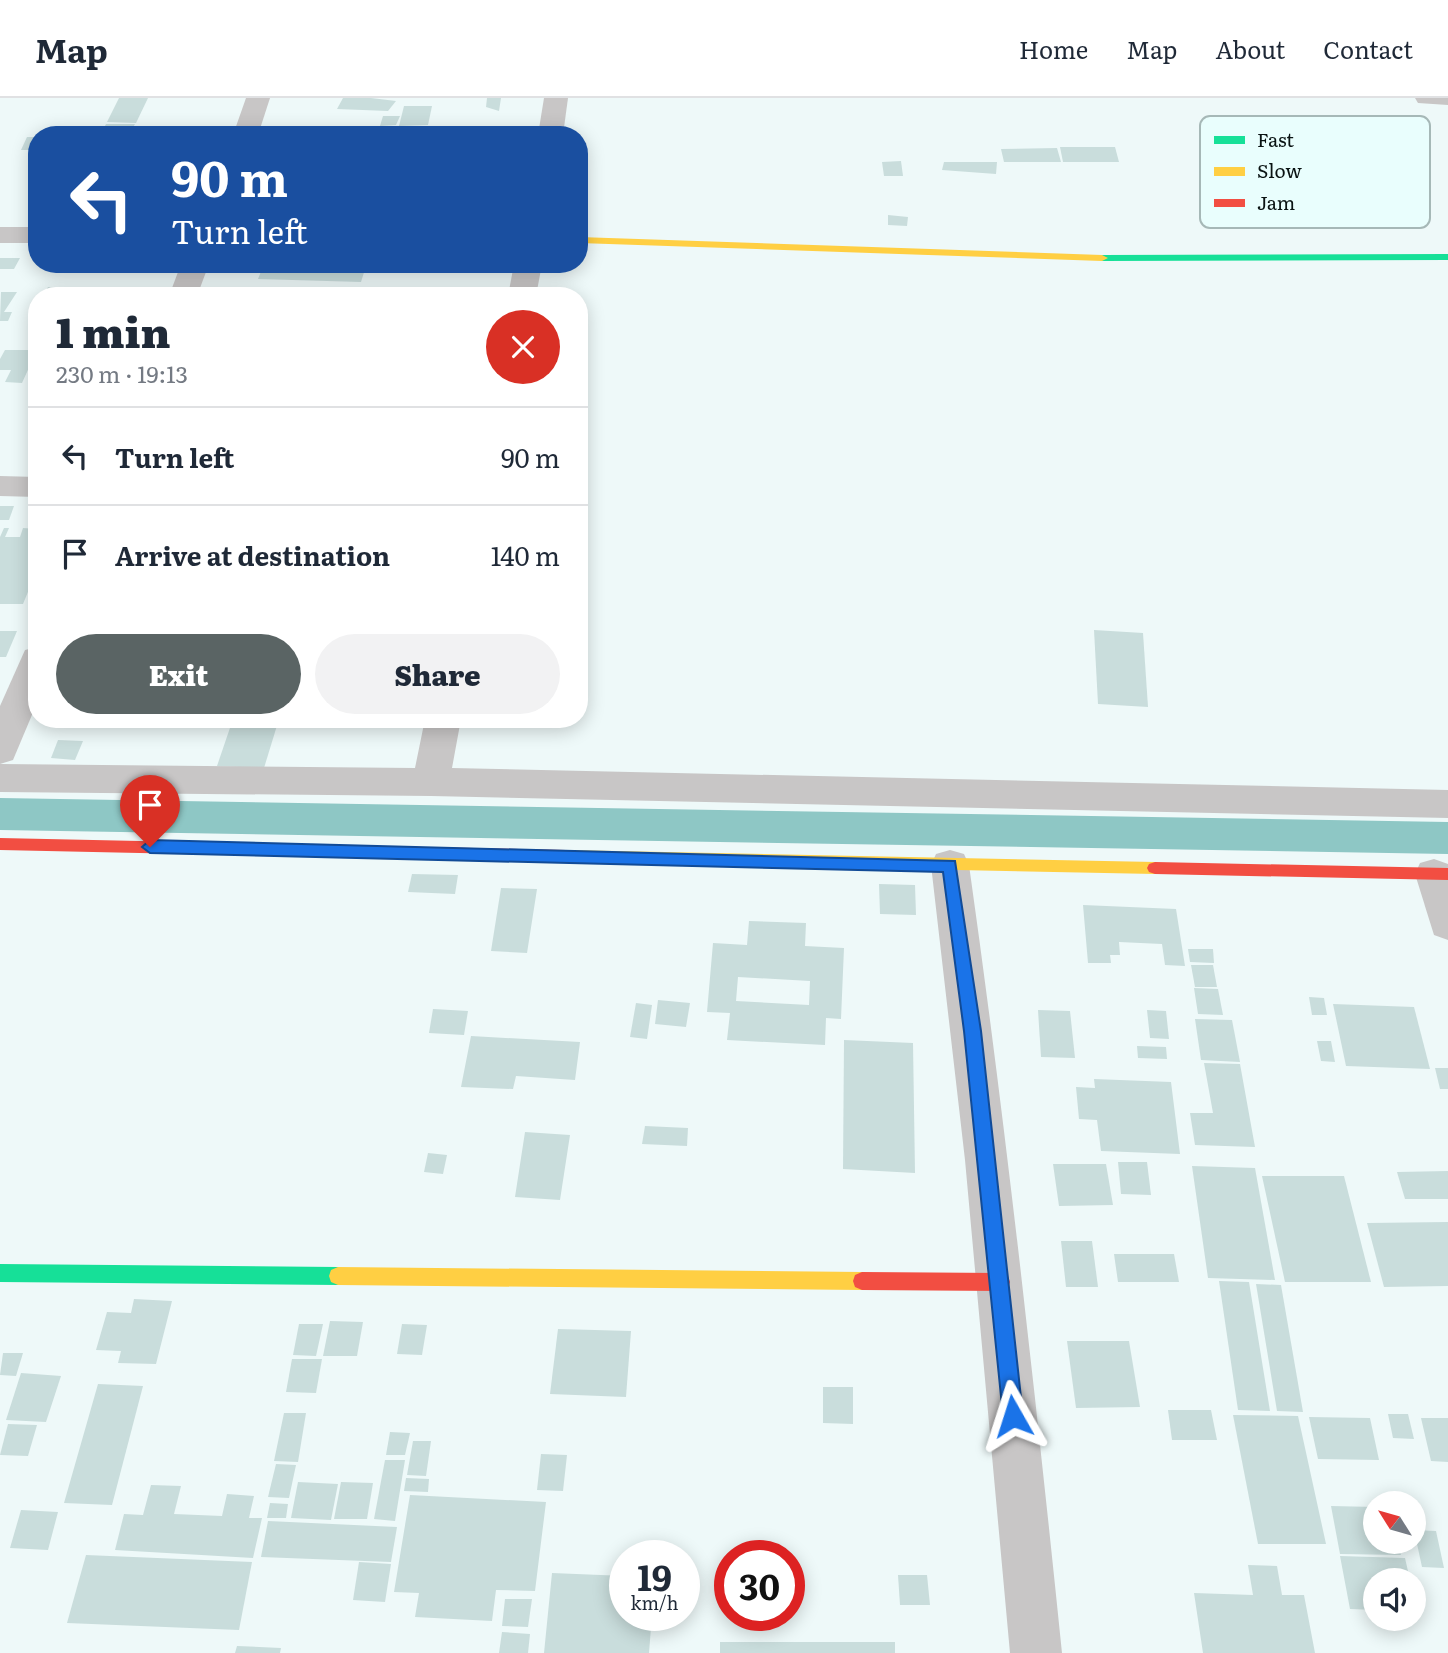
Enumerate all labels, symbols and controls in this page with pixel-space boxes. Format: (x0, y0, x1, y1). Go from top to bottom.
text: Map (35, 24, 108, 73)
text: Home (1019, 31, 1088, 66)
text: Map (1126, 31, 1177, 66)
text: About (1215, 31, 1285, 66)
text: Contact (1323, 31, 1413, 66)
legend (1200, 116, 1430, 228)
text: Fast (1257, 125, 1294, 153)
text: 90 m (171, 139, 288, 212)
icon: left (56, 154, 147, 245)
text: Slow (1257, 156, 1302, 184)
text: Jam (1257, 188, 1295, 216)
text: Turn left (171, 206, 308, 254)
text: 1 min (56, 299, 171, 361)
button: close (486, 310, 560, 384)
text: 230 m · 19:13 (56, 356, 188, 390)
icon: left (56, 437, 94, 475)
text: Turn left (115, 437, 234, 476)
text: 90 m (501, 437, 560, 476)
icon: arrive (56, 535, 94, 573)
text: Arrive at destination (115, 535, 390, 574)
text: 140 m (491, 535, 560, 574)
button: Exit (56, 634, 301, 714)
button: Share (315, 634, 560, 714)
pin (120, 775, 180, 847)
icon: arrive (131, 786, 169, 824)
position arrow (976, 1379, 1050, 1453)
north arrow (1363, 1491, 1426, 1554)
map controls (1363, 1491, 1426, 1631)
speed limit sign: 30 (714, 1540, 805, 1631)
text: 19 (637, 1550, 672, 1602)
button: sound (1363, 1568, 1426, 1631)
text: km/h (631, 1589, 678, 1616)

